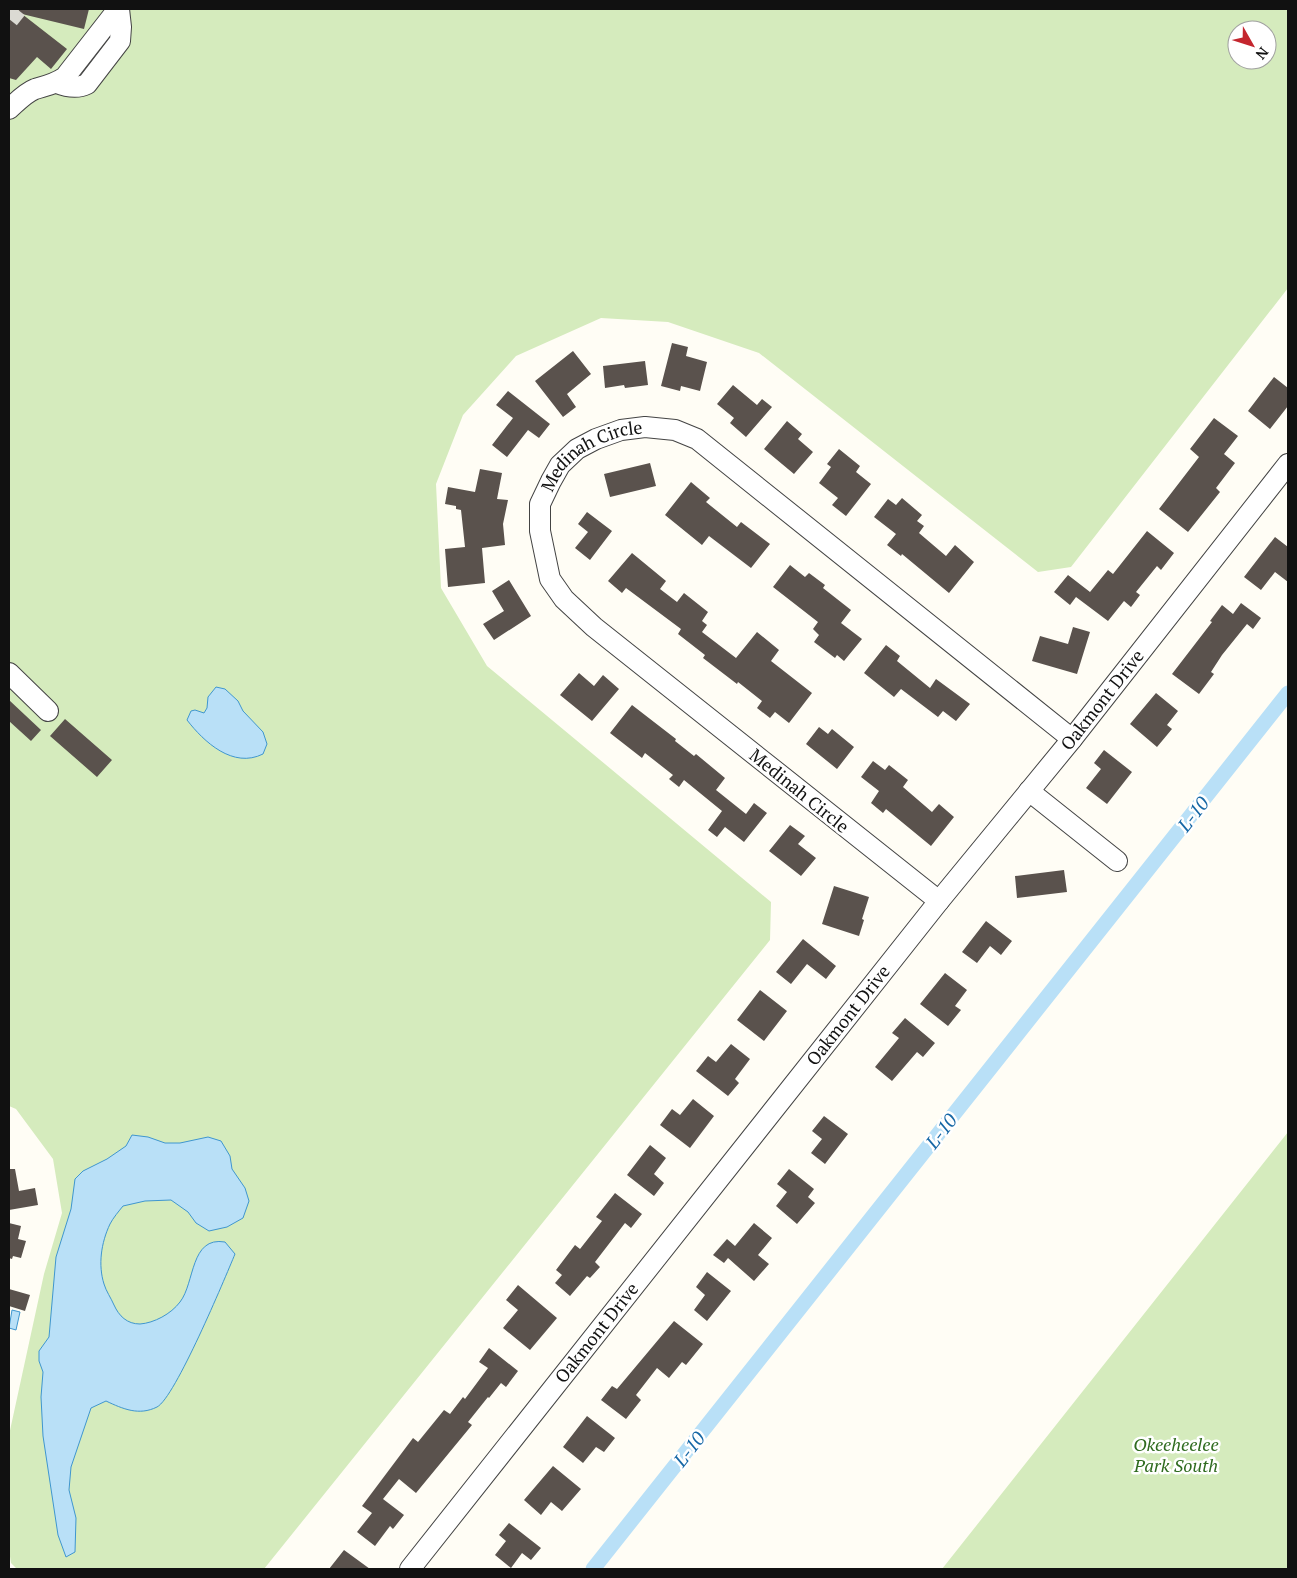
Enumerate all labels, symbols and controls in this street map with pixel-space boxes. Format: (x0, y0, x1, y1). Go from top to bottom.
north arrow (1227, 20, 1277, 70)
text: N (1252, 43, 1273, 64)
street label: Medinah Circle (535, 414, 644, 495)
street label: Oakmont Drive (1055, 644, 1149, 755)
street label: Medinah Circle (745, 743, 854, 838)
water label: L-10 (1171, 791, 1214, 837)
street label: Oakmont Drive (800, 960, 895, 1070)
water label: L-10 (919, 1108, 962, 1154)
street label: Oakmont Drive (549, 1277, 643, 1388)
water label: L-10 (667, 1426, 710, 1472)
park label: Okeeheelee Park South (1133, 1432, 1219, 1477)

